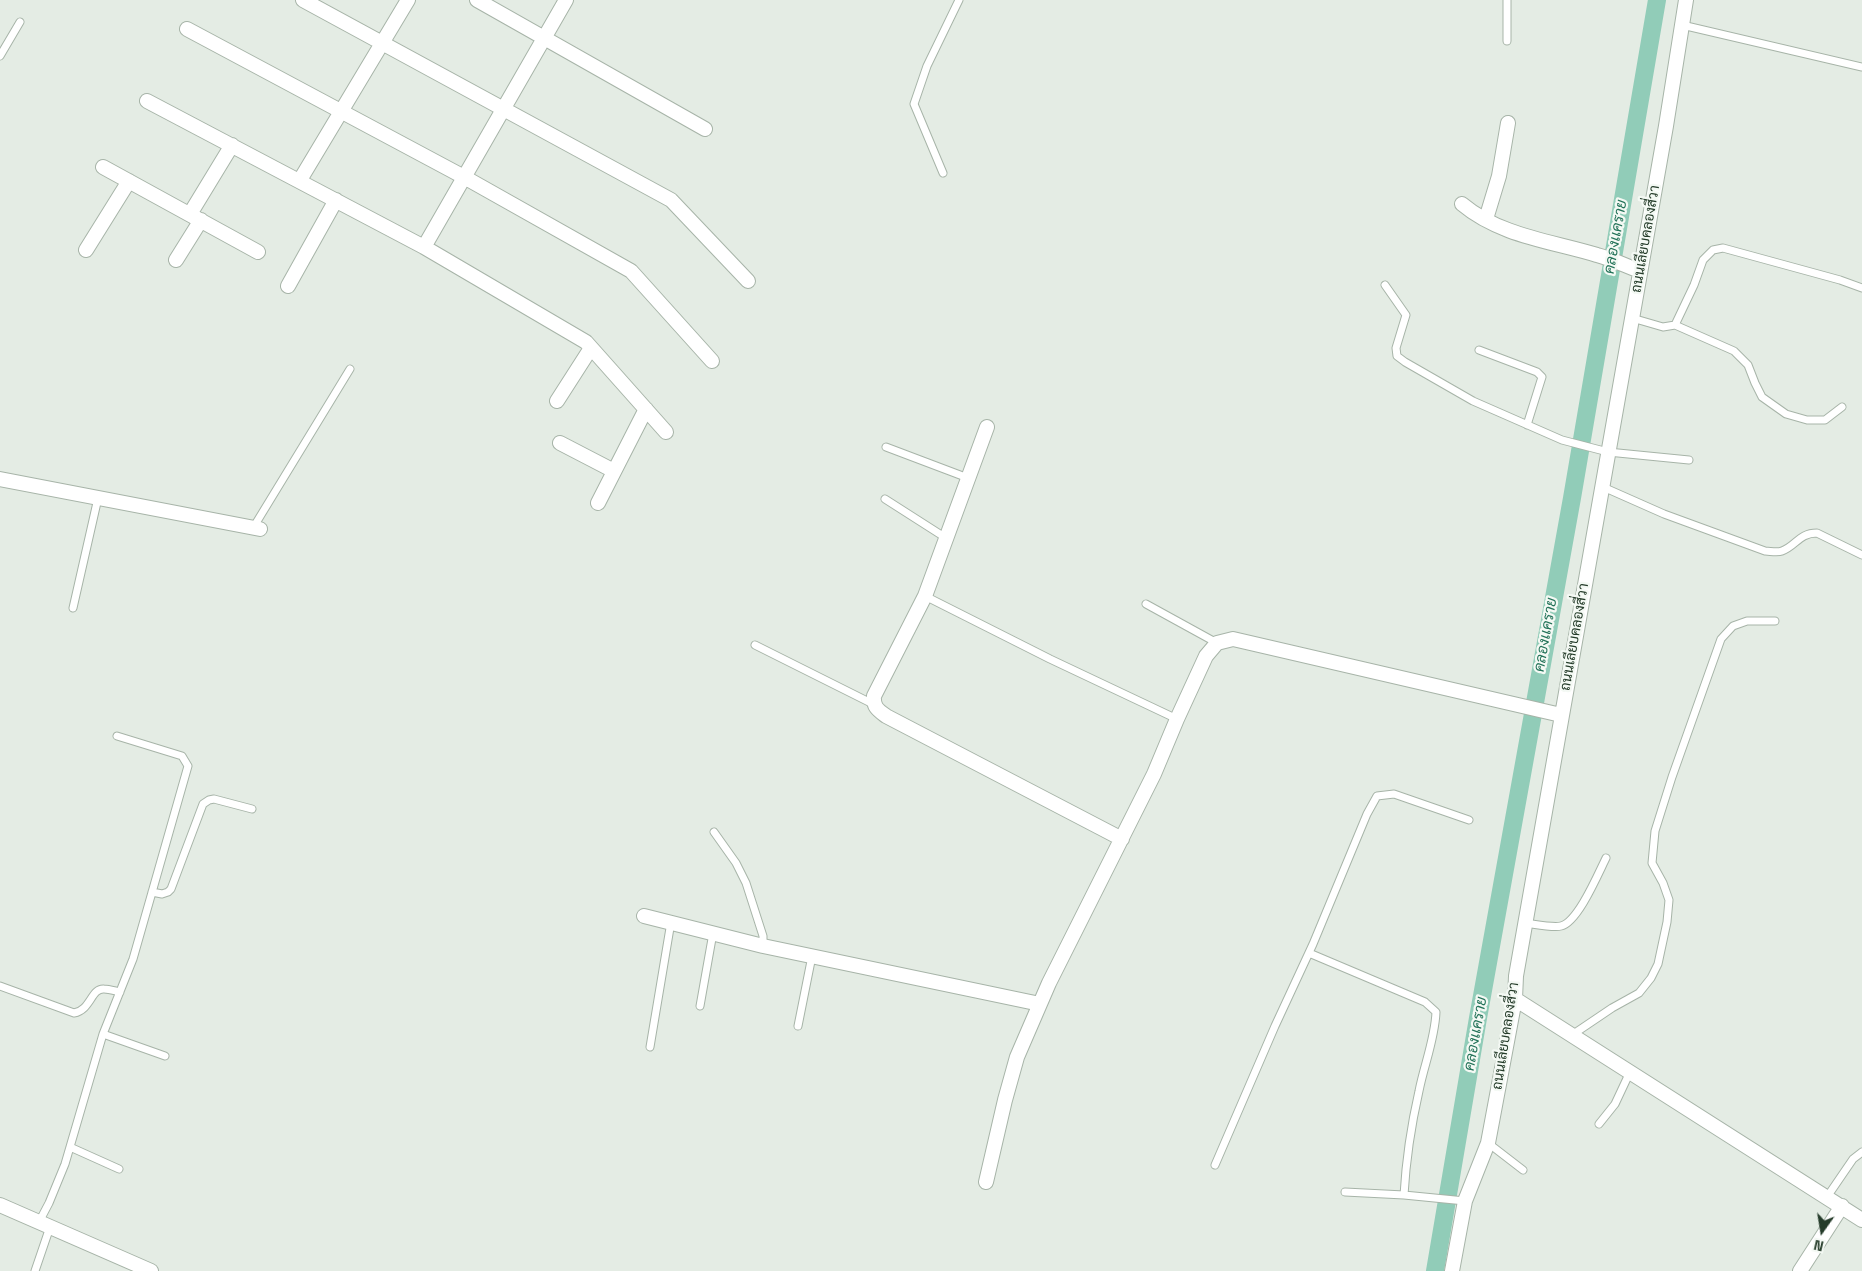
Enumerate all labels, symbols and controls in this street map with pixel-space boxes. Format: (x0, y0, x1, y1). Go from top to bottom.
street label: ถนนเลียบคลองสี่วา (1628, 184, 1664, 294)
water label: คลองเเคราย (1601, 199, 1631, 275)
street label: ถนนเลียบคลองสี่วา (1557, 582, 1593, 692)
water label: คลองเเคราย (1531, 597, 1561, 673)
street label: ถนนเลียบคลองสี่วา (1489, 981, 1523, 1091)
water label: คลองเเคราย (1461, 996, 1491, 1072)
north arrow (1797, 1206, 1847, 1256)
text: N (1812, 1236, 1825, 1255)

